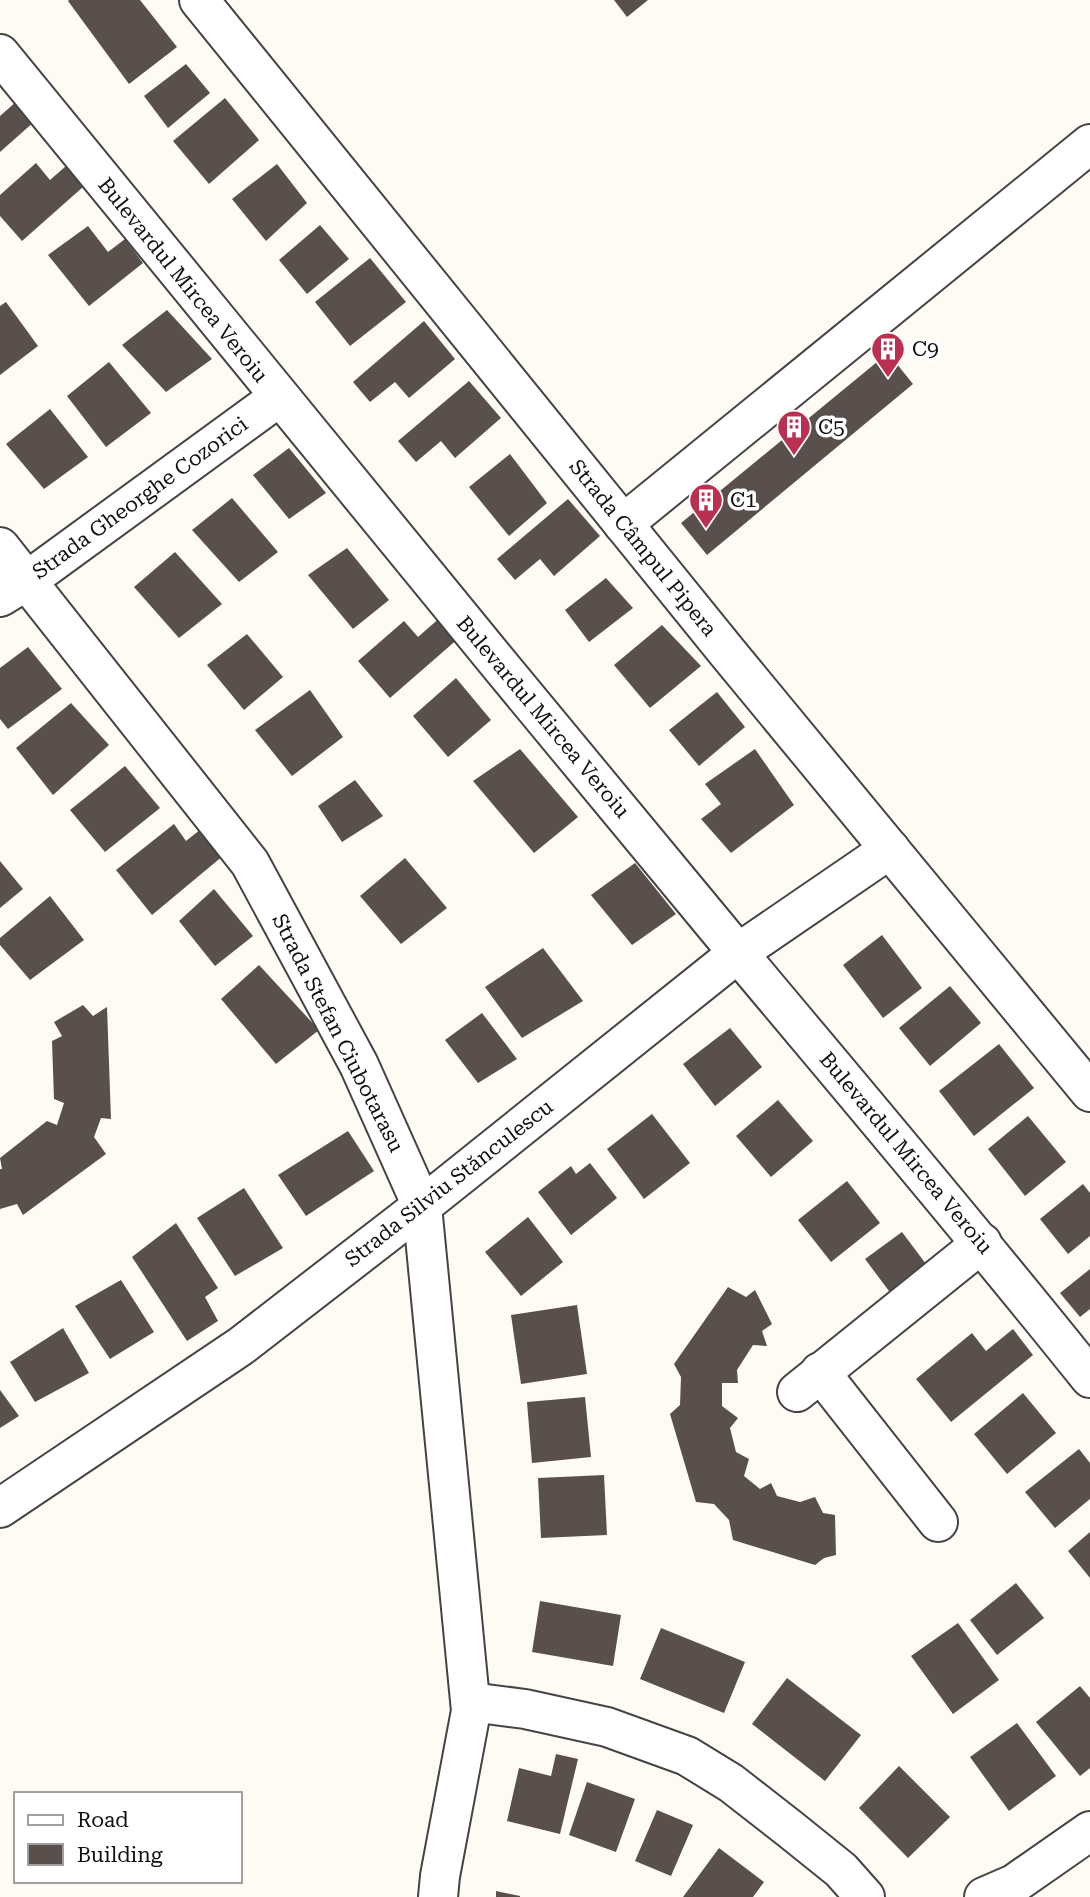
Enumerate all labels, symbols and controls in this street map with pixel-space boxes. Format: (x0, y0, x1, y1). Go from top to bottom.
street label: Bulevardul Mircea Veroiu (93, 173, 273, 387)
building icon: C9 (869, 330, 907, 379)
place label: C9 (912, 337, 939, 361)
building icon: C5 (775, 408, 813, 457)
street label: Strada Gheorghe Cozorici (28, 412, 253, 584)
place label: C5 (818, 415, 845, 439)
street label: Strada Câmpul Pipera (564, 455, 722, 642)
building icon: C1 (687, 481, 725, 530)
place label: C1 (730, 488, 757, 512)
street label: Bulevardul Mircea Veroiu (452, 611, 634, 823)
street label: Strada Stefan Ciubotarasu (267, 910, 409, 1156)
street label: Bulevardul Mircea Veroiu (815, 1047, 997, 1259)
street label: Strada Silviu Stănculescu (340, 1094, 558, 1272)
legend (14, 1792, 242, 1883)
text: Road (77, 1808, 129, 1832)
text: Building (77, 1843, 163, 1867)

